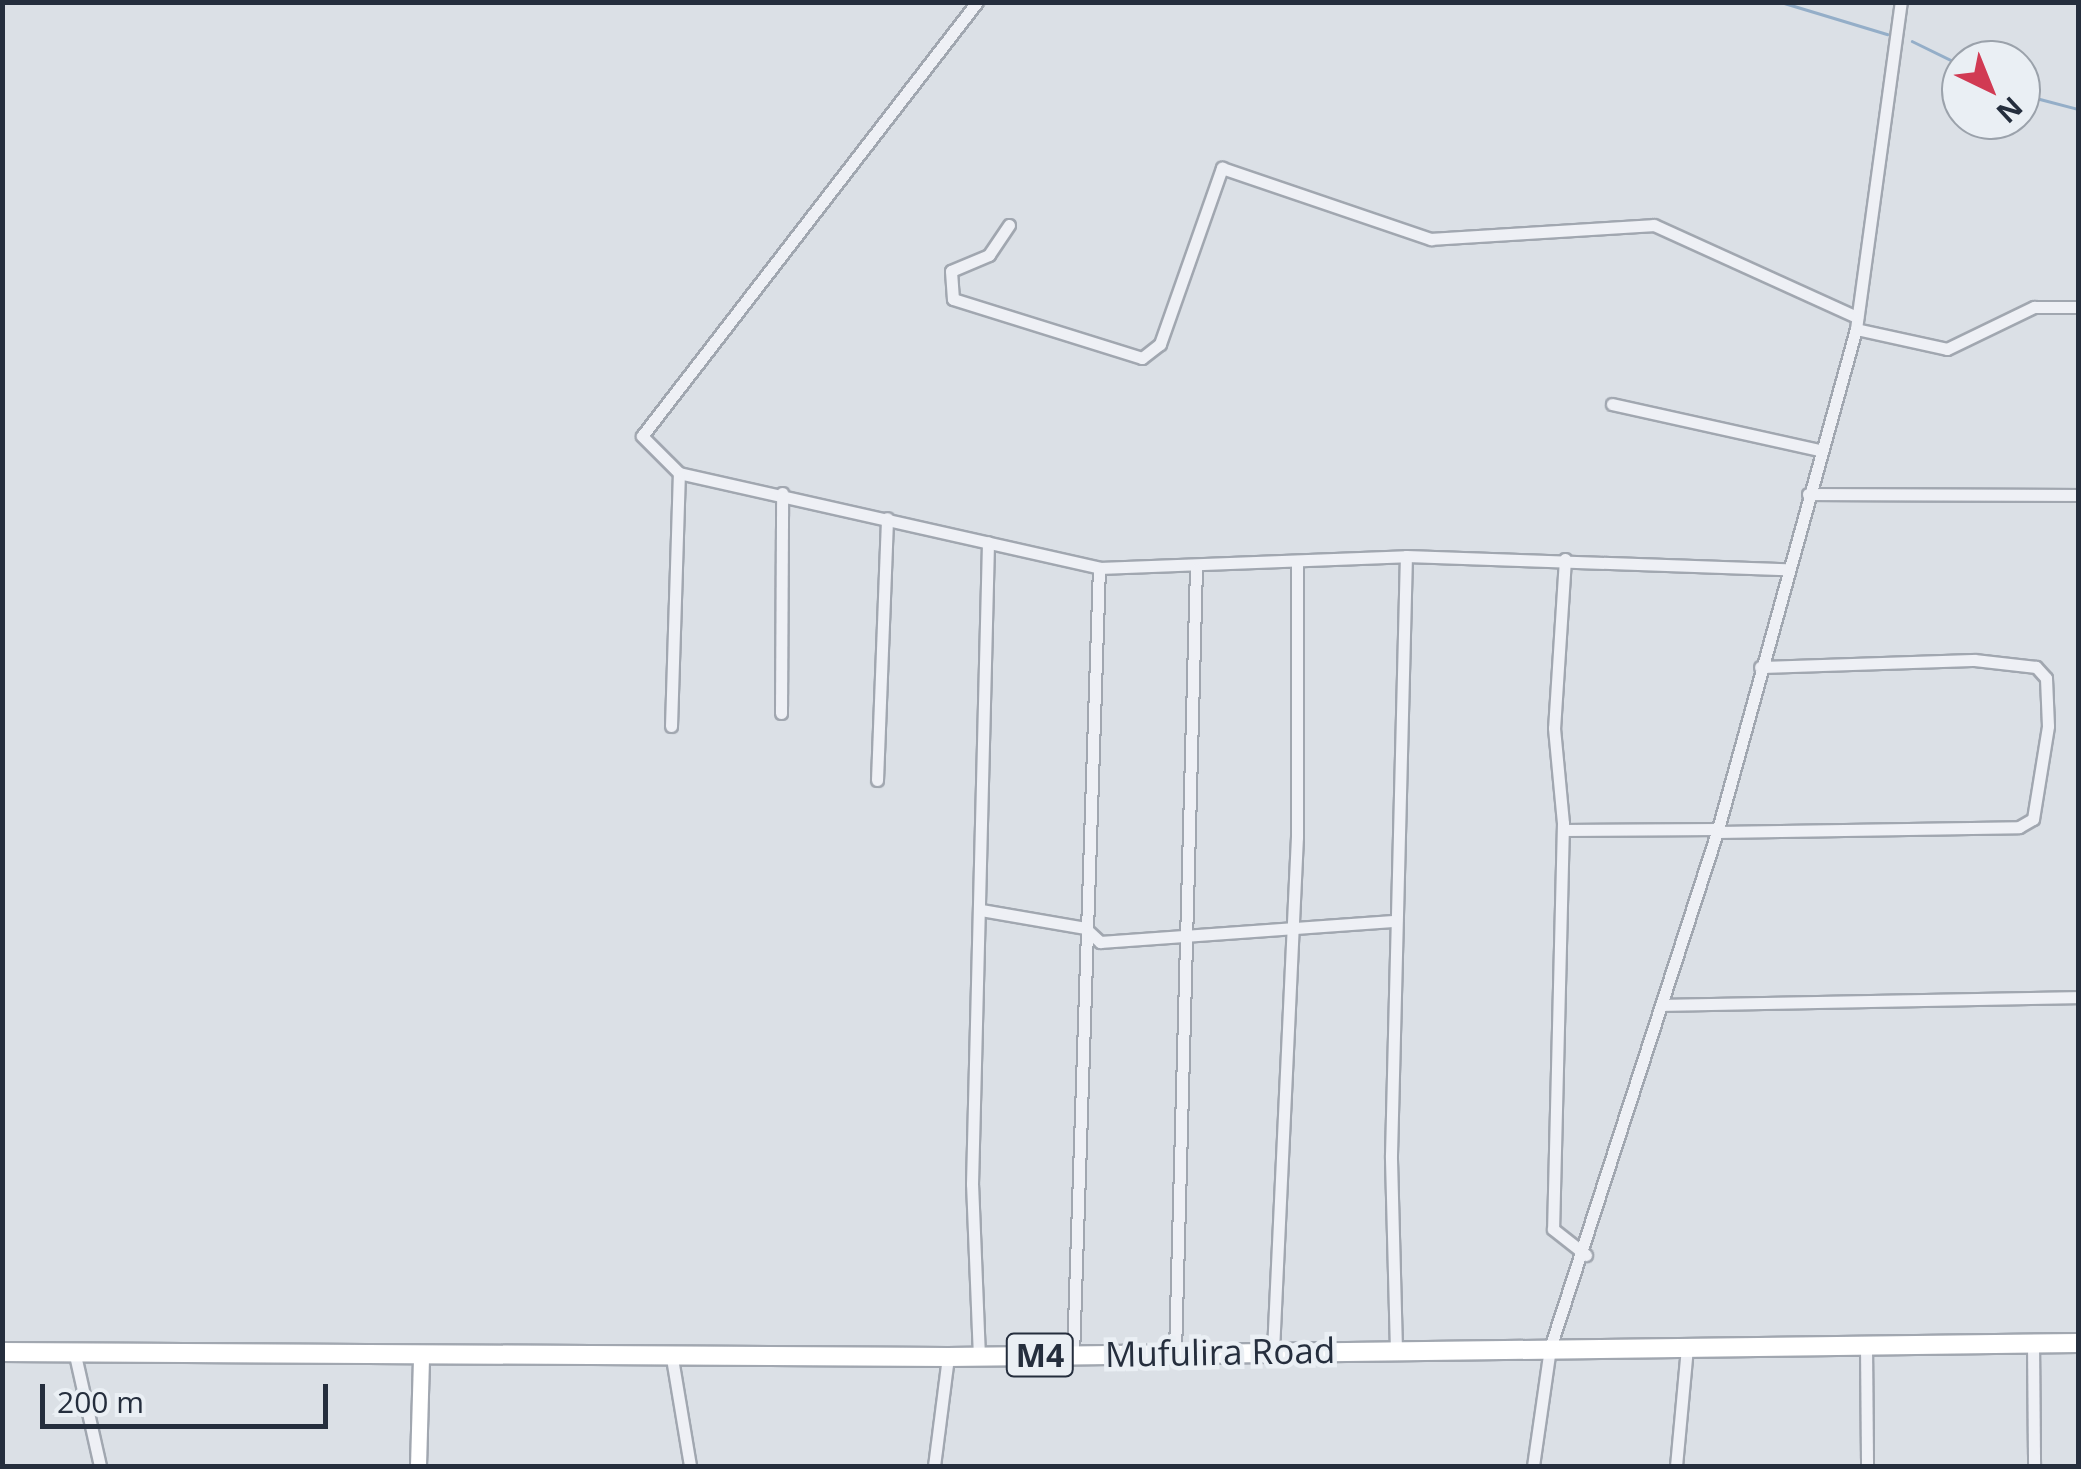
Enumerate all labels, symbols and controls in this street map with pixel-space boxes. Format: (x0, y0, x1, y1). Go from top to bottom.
north arrow (1941, 40, 2041, 140)
text: N (1989, 89, 2031, 132)
road number: M4 (1005, 1328, 1075, 1382)
street label: Mufulira Road (1105, 1329, 1335, 1375)
scale bar (45, 1364, 332, 1426)
text: 200 m (57, 1381, 144, 1422)

